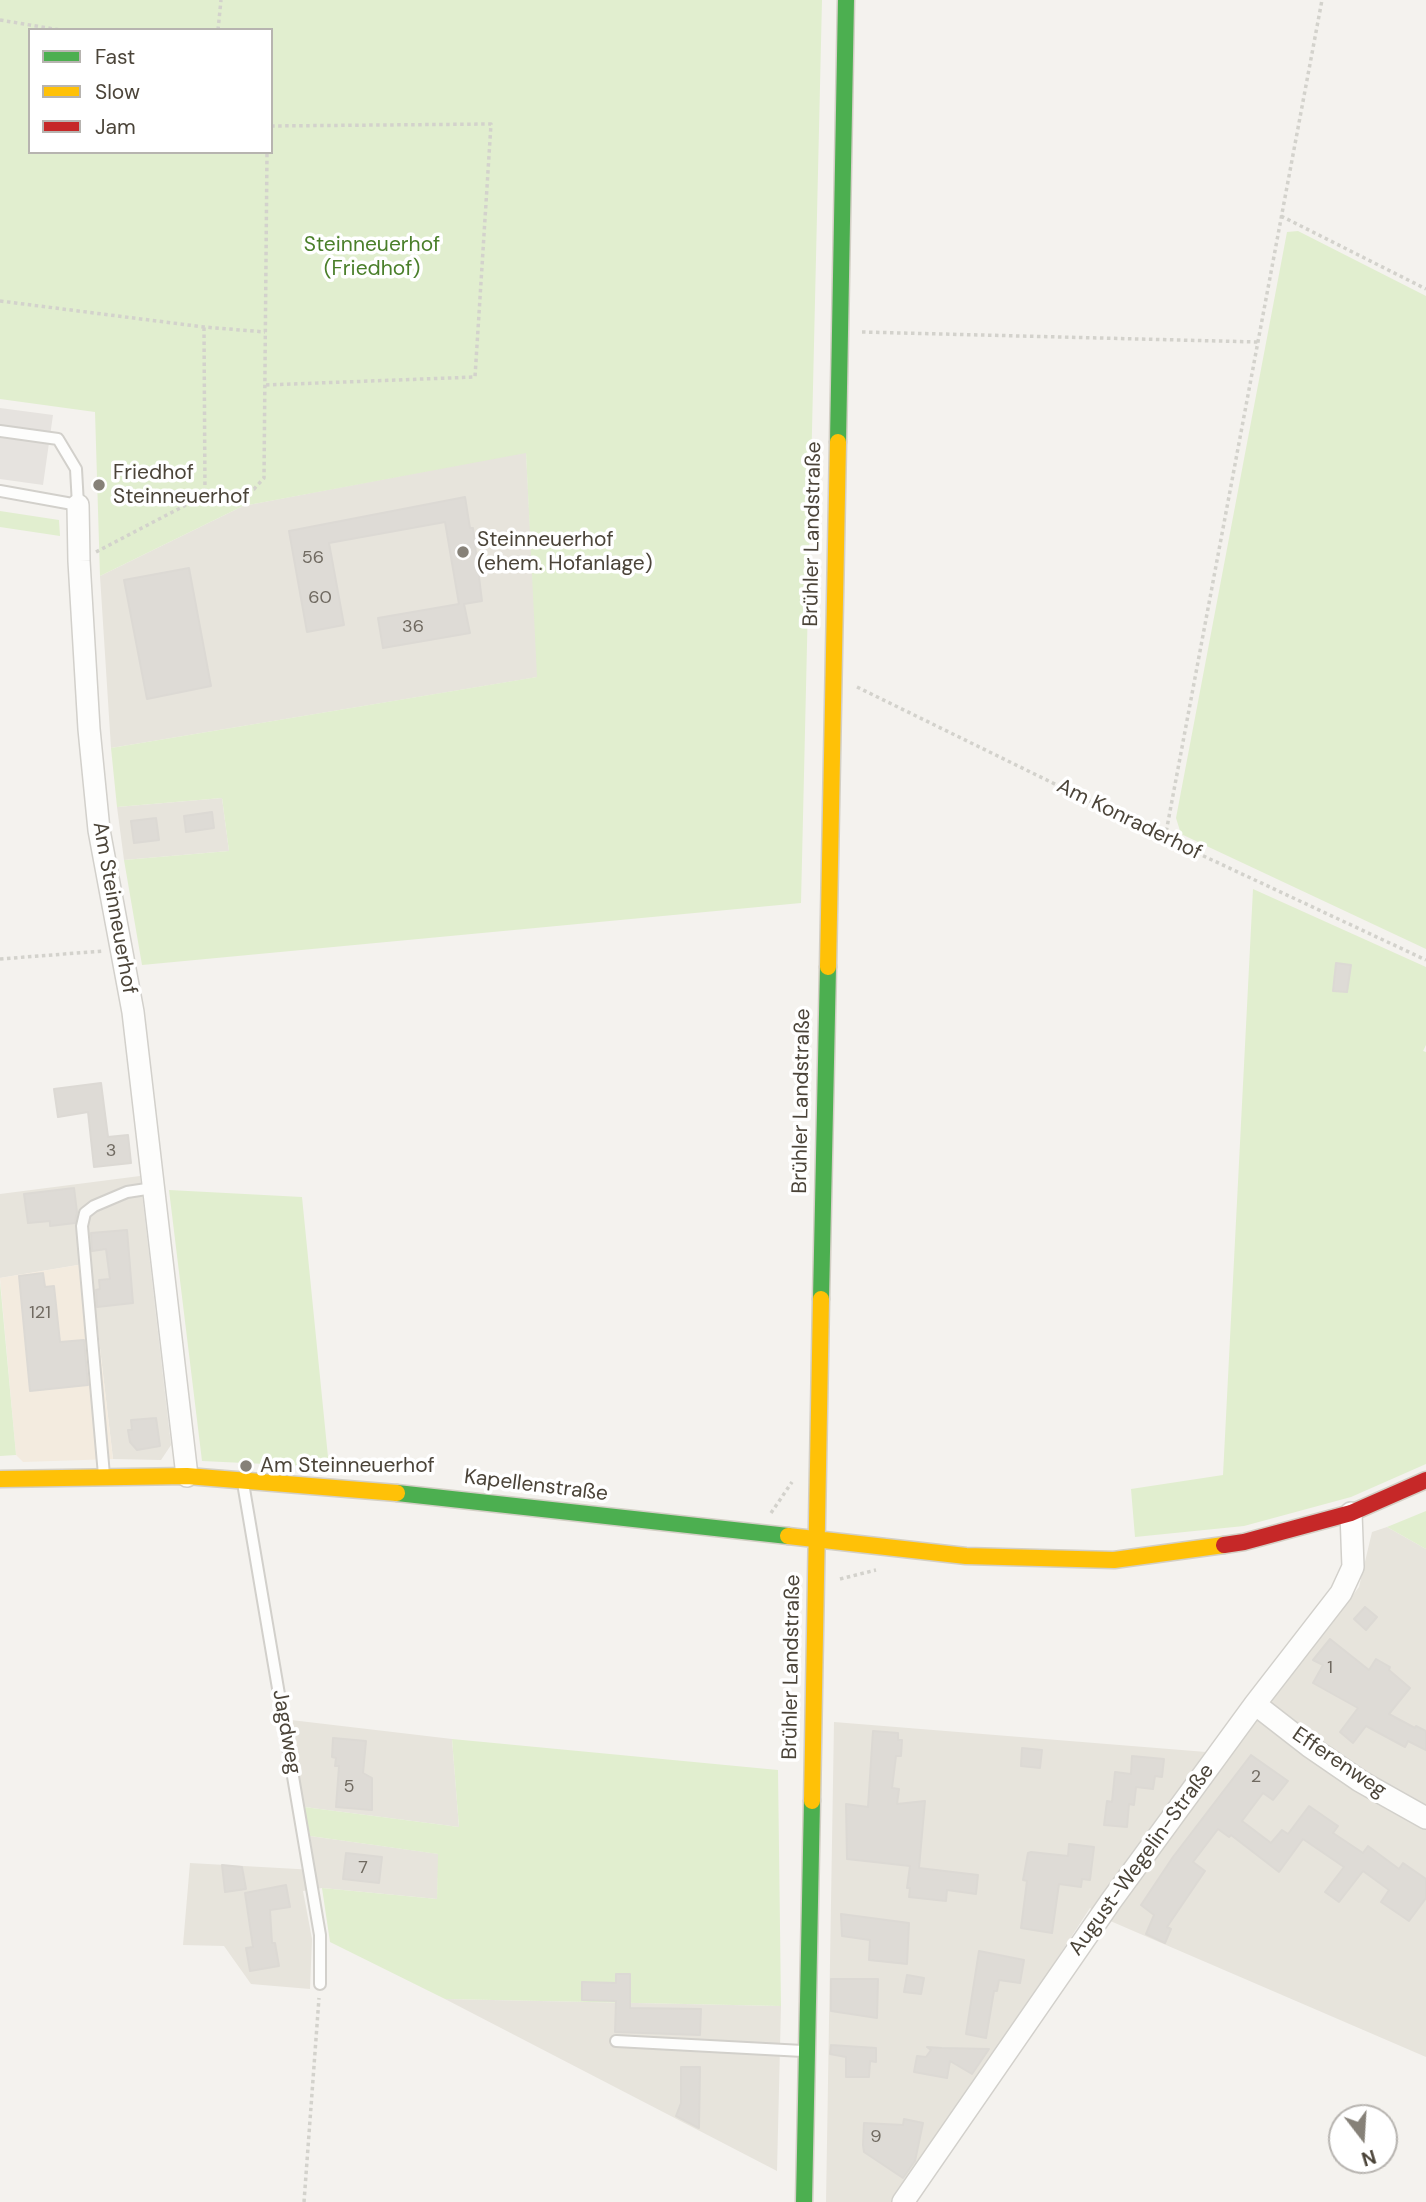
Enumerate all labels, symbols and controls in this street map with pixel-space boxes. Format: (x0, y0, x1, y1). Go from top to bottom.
legend (28, 28, 273, 154)
text: Fast (95, 43, 135, 71)
text: Slow (95, 78, 140, 106)
text: Jam (95, 113, 136, 141)
park label: Steinneuerhof (Friedhof) (304, 232, 440, 282)
street label: Brühler Landstraße (799, 441, 827, 627)
place label: Friedhof Steinneuerhof (113, 460, 250, 510)
marker: Friedhof Steinneuerhof (91, 477, 107, 493)
place label: Steinneuerhof (ehem. Hofanlage) (477, 527, 652, 577)
marker: Steinneuerhof (ehem. Hofanlage) (455, 544, 471, 560)
house number: 56 (302, 547, 324, 569)
house number: 60 (308, 587, 332, 609)
house number: 36 (402, 616, 424, 638)
street label: Am Konraderhof (1052, 774, 1206, 866)
street label: Am Steinneuerhof (86, 820, 142, 996)
street label: Brühler Landstraße (788, 1008, 816, 1194)
house number: 3 (106, 1140, 116, 1162)
house number: 121 (29, 1302, 51, 1324)
place label: Am Steinneuerhof (260, 1453, 435, 1479)
marker: Am Steinneuerhof (238, 1458, 254, 1474)
street label: Kapellenstraße (463, 1465, 609, 1507)
street label: Brühler Landstraße (778, 1574, 806, 1760)
house number: 1 (1327, 1657, 1333, 1679)
street label: Jagdweg (266, 1688, 306, 1776)
street label: Efferenweg (1287, 1722, 1391, 1804)
street label: August-Wegelin-Straße (1064, 1759, 1220, 1961)
house number: 2 (1251, 1766, 1261, 1788)
house number: 5 (344, 1776, 354, 1798)
house number: 7 (358, 1857, 368, 1879)
north arrow (1328, 2104, 1398, 2174)
house number: 9 (870, 2126, 882, 2148)
text: N (1358, 2144, 1379, 2172)

